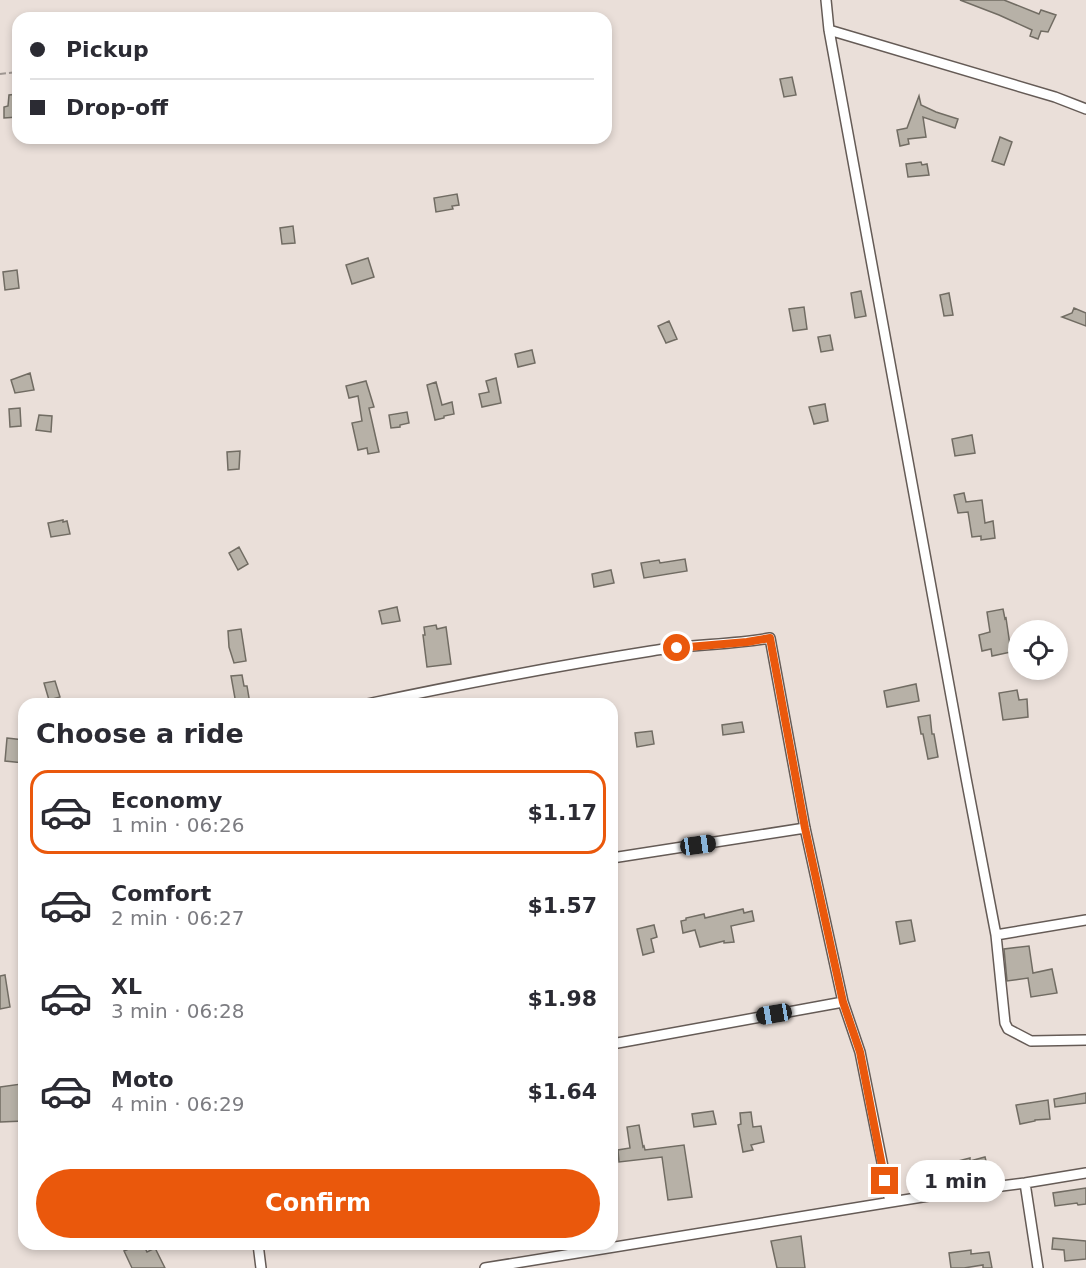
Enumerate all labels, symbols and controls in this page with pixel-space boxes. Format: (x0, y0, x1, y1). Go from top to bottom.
text: Pickup (66, 37, 149, 62)
text: Drop-off (66, 95, 168, 120)
map controls (1008, 620, 1068, 680)
button: locate (1008, 620, 1068, 680)
route start (663, 634, 690, 661)
text: Choose a ride (36, 718, 244, 749)
icon: car (39, 785, 93, 839)
text: Economy (111, 788, 222, 813)
text: $1.17 (527, 800, 597, 825)
text: 1 min · 06:26 (111, 813, 245, 837)
car (679, 834, 717, 856)
icon: car (39, 878, 93, 932)
text: Comfort (111, 881, 211, 906)
text: $1.57 (527, 893, 597, 918)
text: 2 min · 06:27 (111, 906, 245, 930)
icon: car (39, 971, 93, 1025)
text: XL (111, 974, 142, 999)
text: $1.98 (527, 986, 597, 1011)
text: 3 min · 06:28 (111, 999, 245, 1023)
car (755, 1002, 793, 1026)
icon: car (39, 1064, 93, 1118)
text: Moto (111, 1067, 174, 1092)
text: $1.64 (527, 1079, 597, 1104)
text: 4 min · 06:29 (111, 1092, 245, 1116)
callout: 1 min (906, 1160, 1005, 1202)
route end (871, 1167, 898, 1194)
button: Confirm (36, 1169, 600, 1238)
text: 1 min (924, 1169, 987, 1193)

